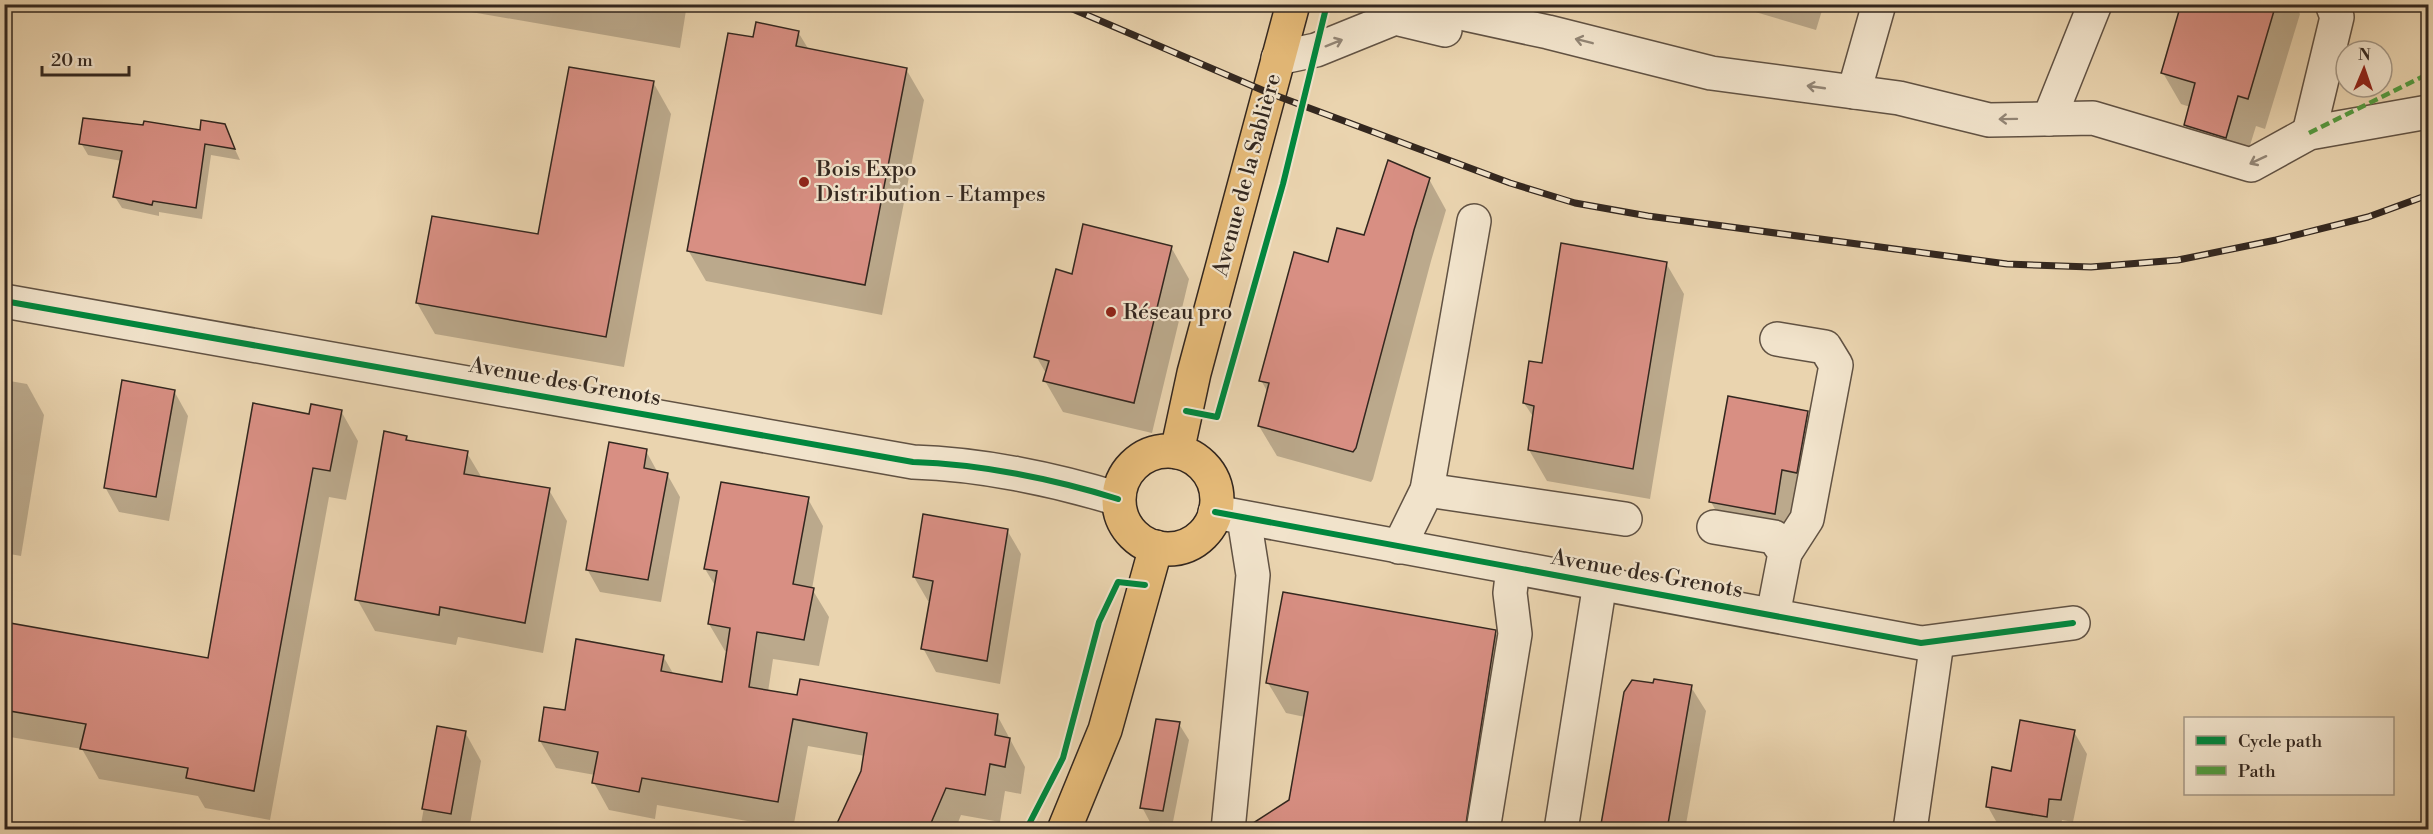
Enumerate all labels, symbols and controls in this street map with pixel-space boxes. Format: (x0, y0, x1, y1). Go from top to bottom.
one-way arrow (1575, 35, 1594, 47)
one-way arrow (1325, 37, 1343, 48)
scale bar (42, 39, 129, 77)
north arrow (2334, 39, 2394, 99)
text: N (2358, 45, 2372, 65)
text: 20 m (51, 49, 93, 72)
street label: Avenue de la Sablière (1207, 71, 1287, 280)
one-way arrow (1807, 82, 1826, 93)
one-way arrow (1998, 114, 2018, 125)
one-way arrow (2249, 155, 2267, 166)
place label: Bois Expo Distribution - Etampes (815, 156, 1046, 208)
marker: Bois Expo Distribution - Etampes (797, 175, 811, 189)
place label: Réseau pro (1123, 299, 1232, 326)
marker: Réseau pro (1104, 305, 1118, 319)
street label: Avenue des Grenots (466, 352, 663, 412)
street label: Avenue des Grenots (1548, 544, 1745, 604)
legend (2184, 717, 2394, 795)
text: Cycle path (2238, 730, 2322, 753)
text: Path (2238, 760, 2276, 783)

